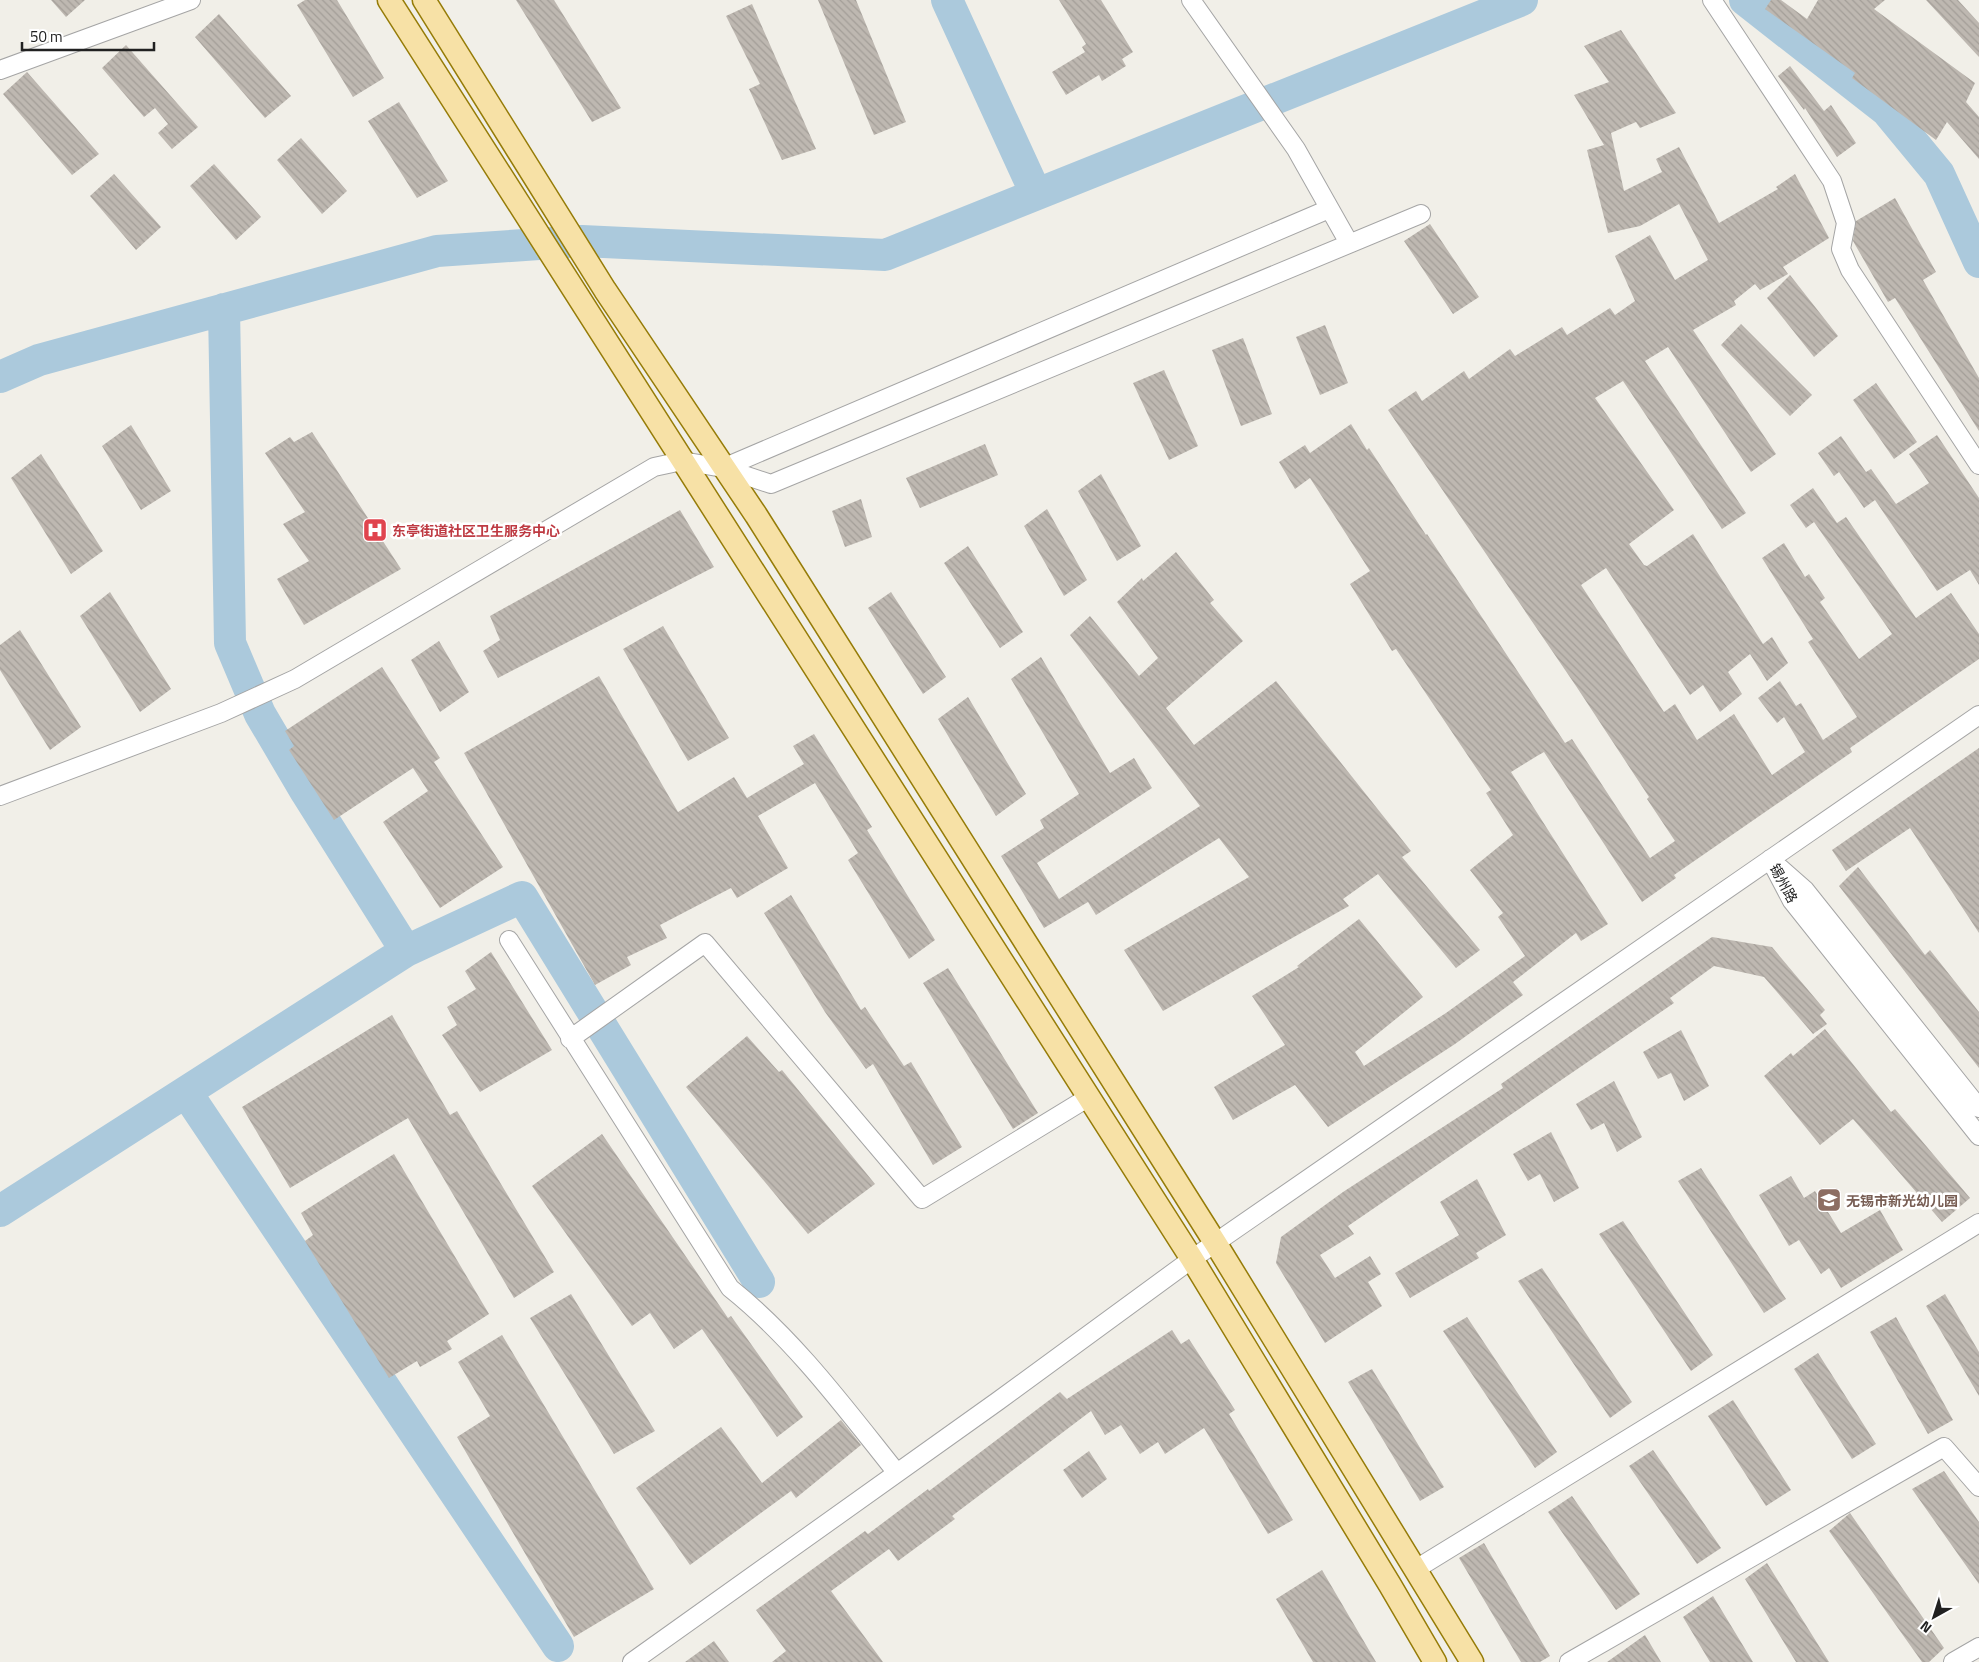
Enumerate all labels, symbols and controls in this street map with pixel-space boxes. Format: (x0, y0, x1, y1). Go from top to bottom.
scale bar (22, 20, 155, 52)
text: 50 m (30, 25, 63, 48)
hospital icon: 东亭街道社区卫生服务中心 (362, 517, 388, 543)
place label: 东亭街道社区卫生服务中心 (392, 520, 560, 541)
street label: 锡州路 (1765, 860, 1803, 906)
school or university icon: 无锡市新光幼儿园 (1816, 1187, 1842, 1213)
place label: 无锡市新光幼儿园 (1846, 1190, 1958, 1211)
north arrow (1909, 1592, 1959, 1642)
text: N (1915, 1616, 1936, 1639)

